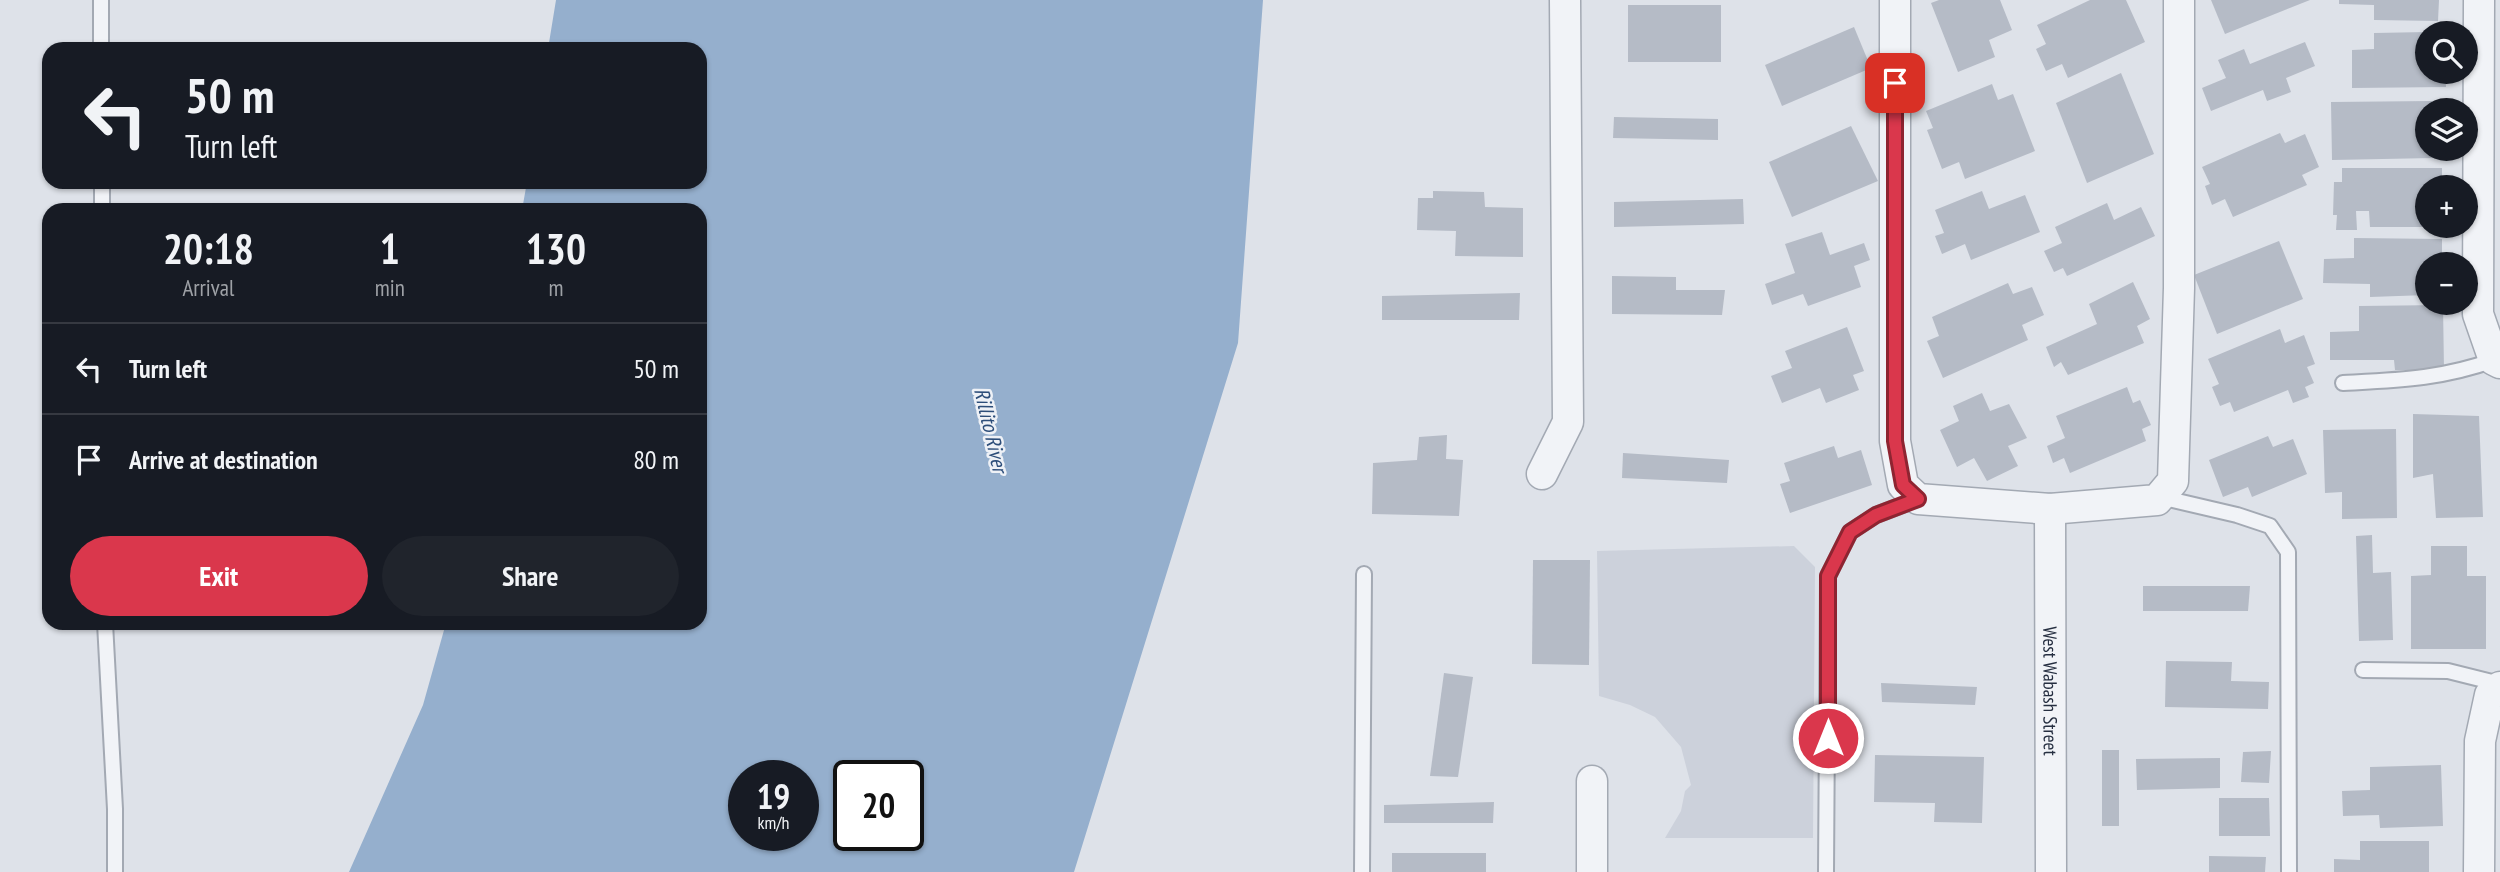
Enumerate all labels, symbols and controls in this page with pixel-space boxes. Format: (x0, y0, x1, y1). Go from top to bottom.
map controls (2415, 21, 2478, 315)
button: search (2415, 21, 2478, 84)
pin (1865, 53, 1925, 113)
text: 50 m (185, 63, 274, 127)
icon: arrive (1876, 64, 1914, 102)
icon: left (70, 70, 161, 161)
button: layers (2415, 98, 2478, 161)
text: Turn left (185, 125, 277, 167)
button: + (2415, 175, 2478, 238)
text: 20:18 (163, 221, 254, 276)
text: 1 (380, 221, 400, 276)
text: 130 (526, 221, 586, 276)
button: − (2415, 252, 2478, 315)
text: Arrival (182, 273, 234, 302)
text: min (375, 273, 405, 302)
text: m (548, 273, 563, 302)
icon: left (70, 350, 108, 388)
text: Turn left (129, 352, 207, 385)
text: 50 m (633, 352, 679, 385)
water label: Rillito River (968, 385, 1014, 478)
icon: arrive (70, 441, 108, 479)
text: Arrive at destination (129, 443, 318, 476)
text: 80 m (633, 443, 679, 476)
button: Exit (70, 536, 368, 616)
button: Share (382, 536, 679, 616)
street label: West Wabash Street (2038, 626, 2063, 756)
position arrow (1791, 701, 1865, 775)
speed limit sign: 20 (833, 760, 924, 851)
text: 19 (757, 773, 790, 819)
text: km/h (758, 811, 789, 834)

